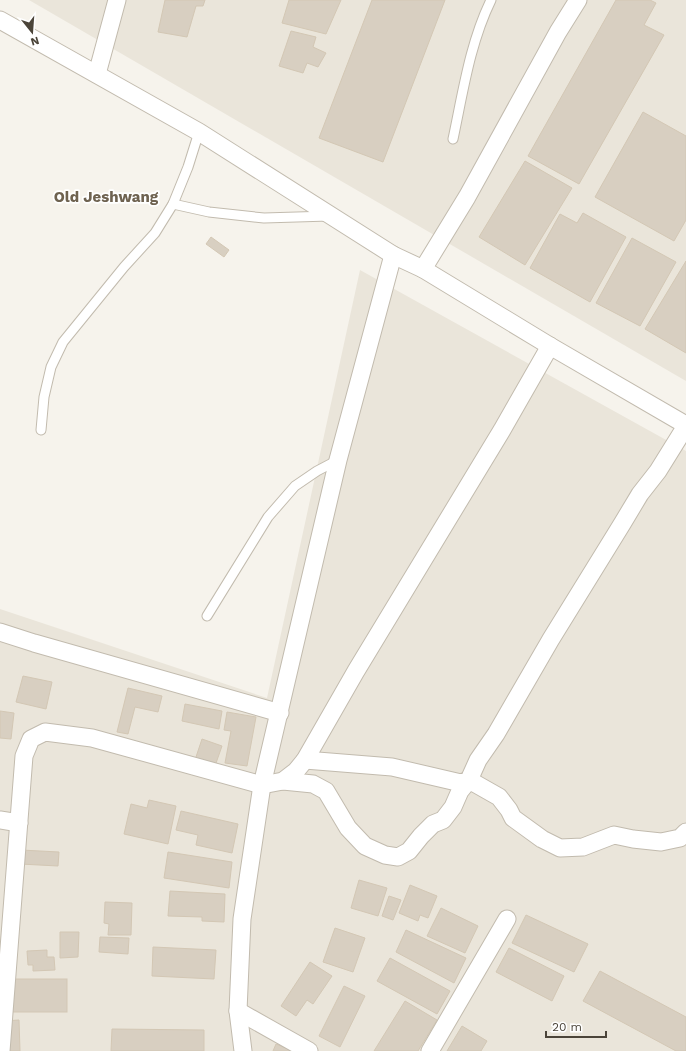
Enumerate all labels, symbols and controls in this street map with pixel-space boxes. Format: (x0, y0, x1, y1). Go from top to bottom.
north arrow (12, 12, 52, 52)
text: N (29, 34, 41, 48)
district label: Old Jeshwang (54, 188, 159, 206)
scale bar (546, 1013, 606, 1039)
text: 20 m (552, 1020, 582, 1034)

